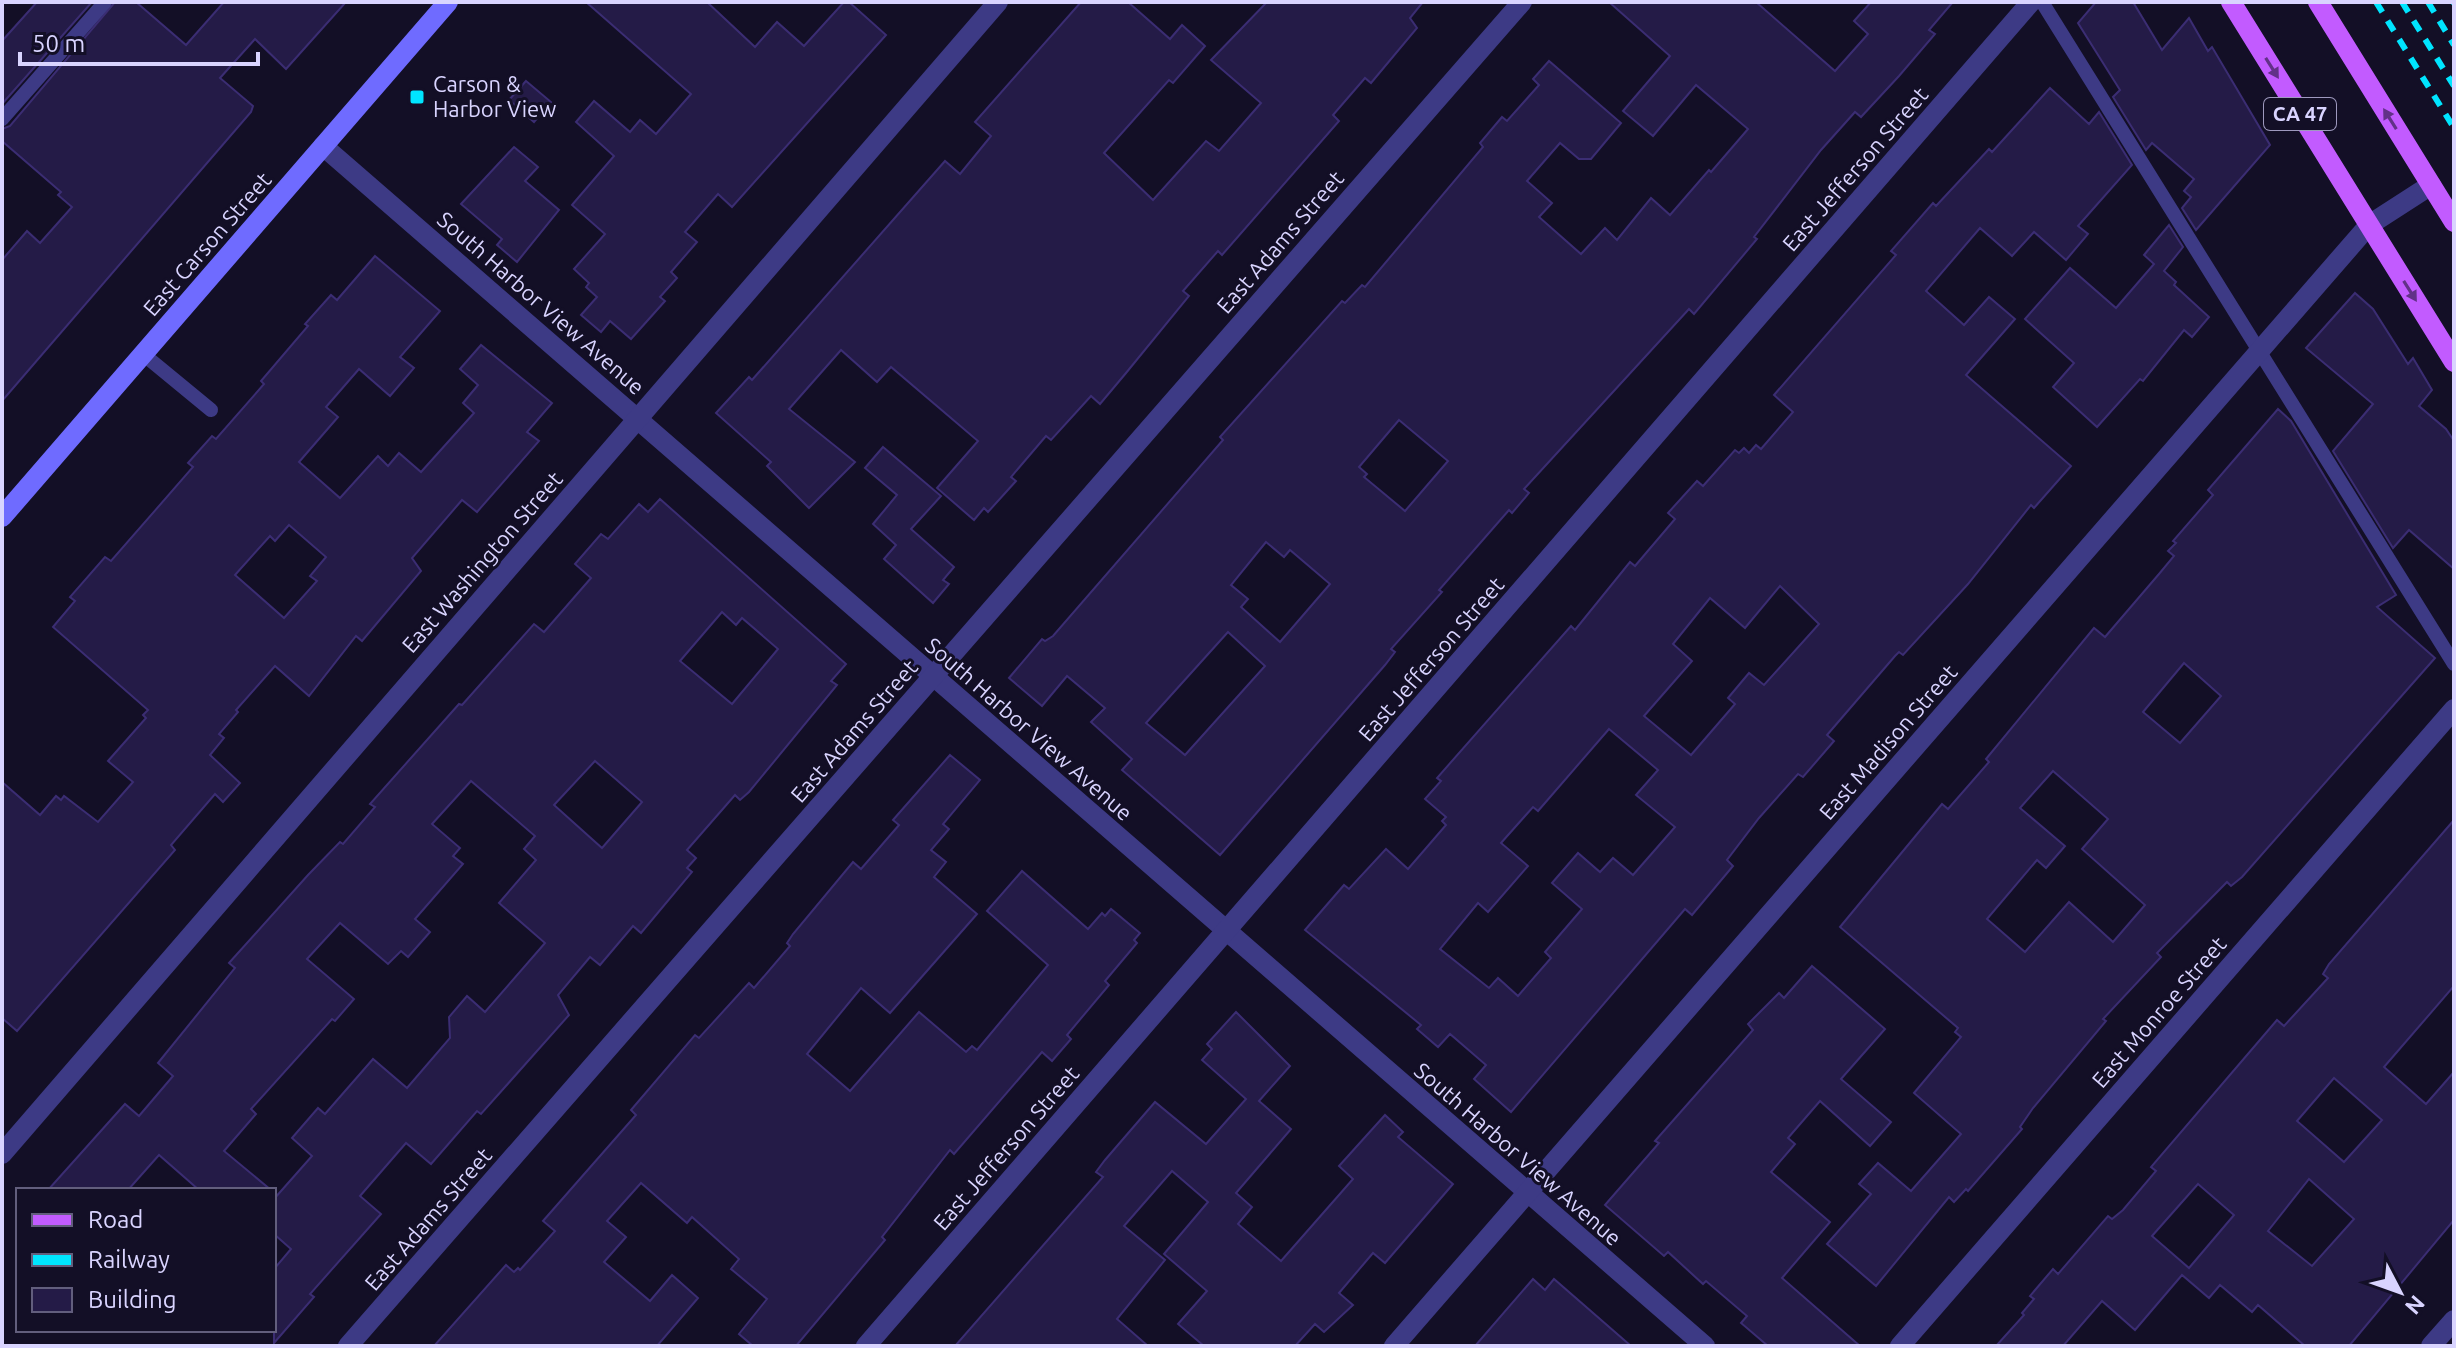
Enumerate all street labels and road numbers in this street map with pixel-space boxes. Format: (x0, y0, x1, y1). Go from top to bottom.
street label: East Jefferson Street (1777, 82, 1933, 256)
road number: CA 47 (2264, 98, 2336, 130)
street label: East Adams Street (1211, 165, 1348, 318)
street label: East Carson Street (138, 167, 276, 320)
street label: South Harbor View Avenue (433, 206, 650, 399)
street label: East Washington Street (396, 466, 567, 657)
street label: East Jefferson Street (1353, 572, 1509, 746)
street label: South Harbor View Avenue (921, 632, 1138, 825)
street label: East Adams Street (785, 654, 922, 807)
street label: East Madison Street (1814, 659, 1962, 824)
street label: East Monroe Street (2086, 931, 2231, 1092)
street label: South Harbor View Avenue (1410, 1057, 1627, 1250)
street label: East Jefferson Street (928, 1061, 1084, 1235)
street label: East Adams Street (359, 1142, 496, 1295)

